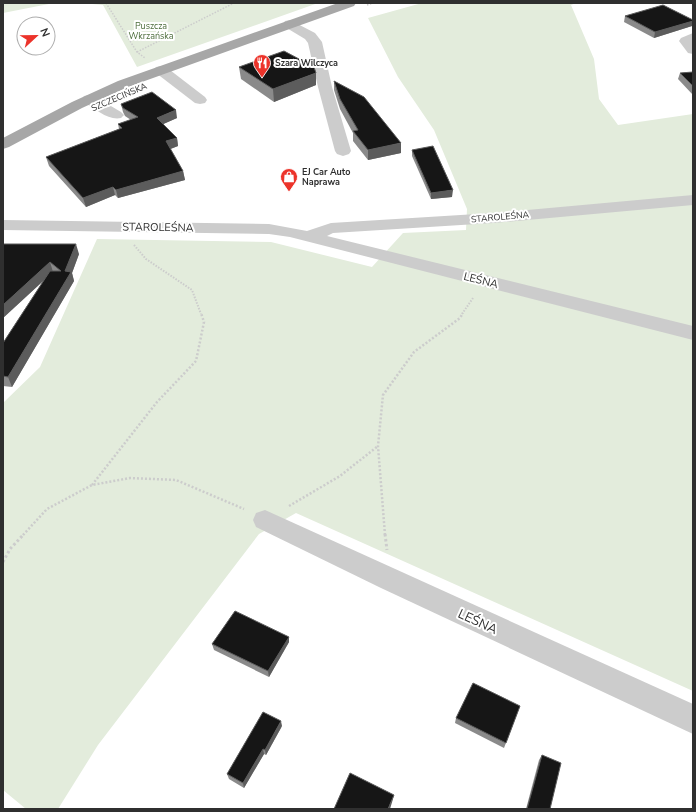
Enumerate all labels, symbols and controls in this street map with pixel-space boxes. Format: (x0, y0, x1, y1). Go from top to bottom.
north arrow (16, 16, 56, 56)
park label: Puszcza Wkrzańska (128, 20, 174, 42)
text: N (36, 26, 53, 39)
restaurant icon: Szara Wilczyca (252, 53, 272, 78)
place label: Szara Wilczyca (275, 57, 338, 69)
street label: SZCZECIŃSKA (89, 79, 149, 114)
place label: EJ Car Auto Naprawa (302, 166, 350, 188)
shop icon: EJ Car Auto Naprawa (279, 167, 299, 192)
street label: STAROLEŚNA (470, 207, 530, 226)
street label: STAROLEŚNA (122, 218, 194, 236)
street label: LEŚNA (462, 268, 500, 292)
street label: LEŚNA (455, 604, 501, 639)

